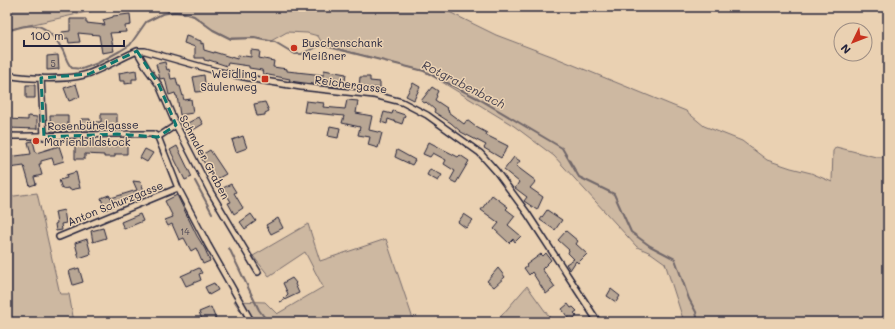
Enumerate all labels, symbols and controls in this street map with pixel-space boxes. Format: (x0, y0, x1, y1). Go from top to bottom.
scale bar (24, 22, 124, 48)
north arrow (833, 22, 873, 62)
text: 100 m (30, 27, 64, 43)
place label: Buschenschank Meißner (302, 35, 383, 63)
text: N (837, 41, 854, 57)
marker: Buschenschank Meißner (289, 43, 299, 53)
water label: Rotgrabenbach (420, 56, 508, 112)
house number: 5 (50, 58, 56, 69)
place label: Weidling Säulenweg (201, 66, 257, 94)
street label: Reichergasse (314, 71, 388, 97)
marker: Weidling Säulenweg (260, 74, 270, 84)
street label: Schmaler Graben (176, 112, 234, 202)
street label: Rosenbühelgasse (47, 117, 139, 133)
place label: Marienbildstock (44, 134, 131, 149)
marker: Marienbildstock (31, 136, 41, 146)
street label: Anton Schurzgasse (65, 177, 165, 229)
house number: 14 (180, 226, 190, 237)

